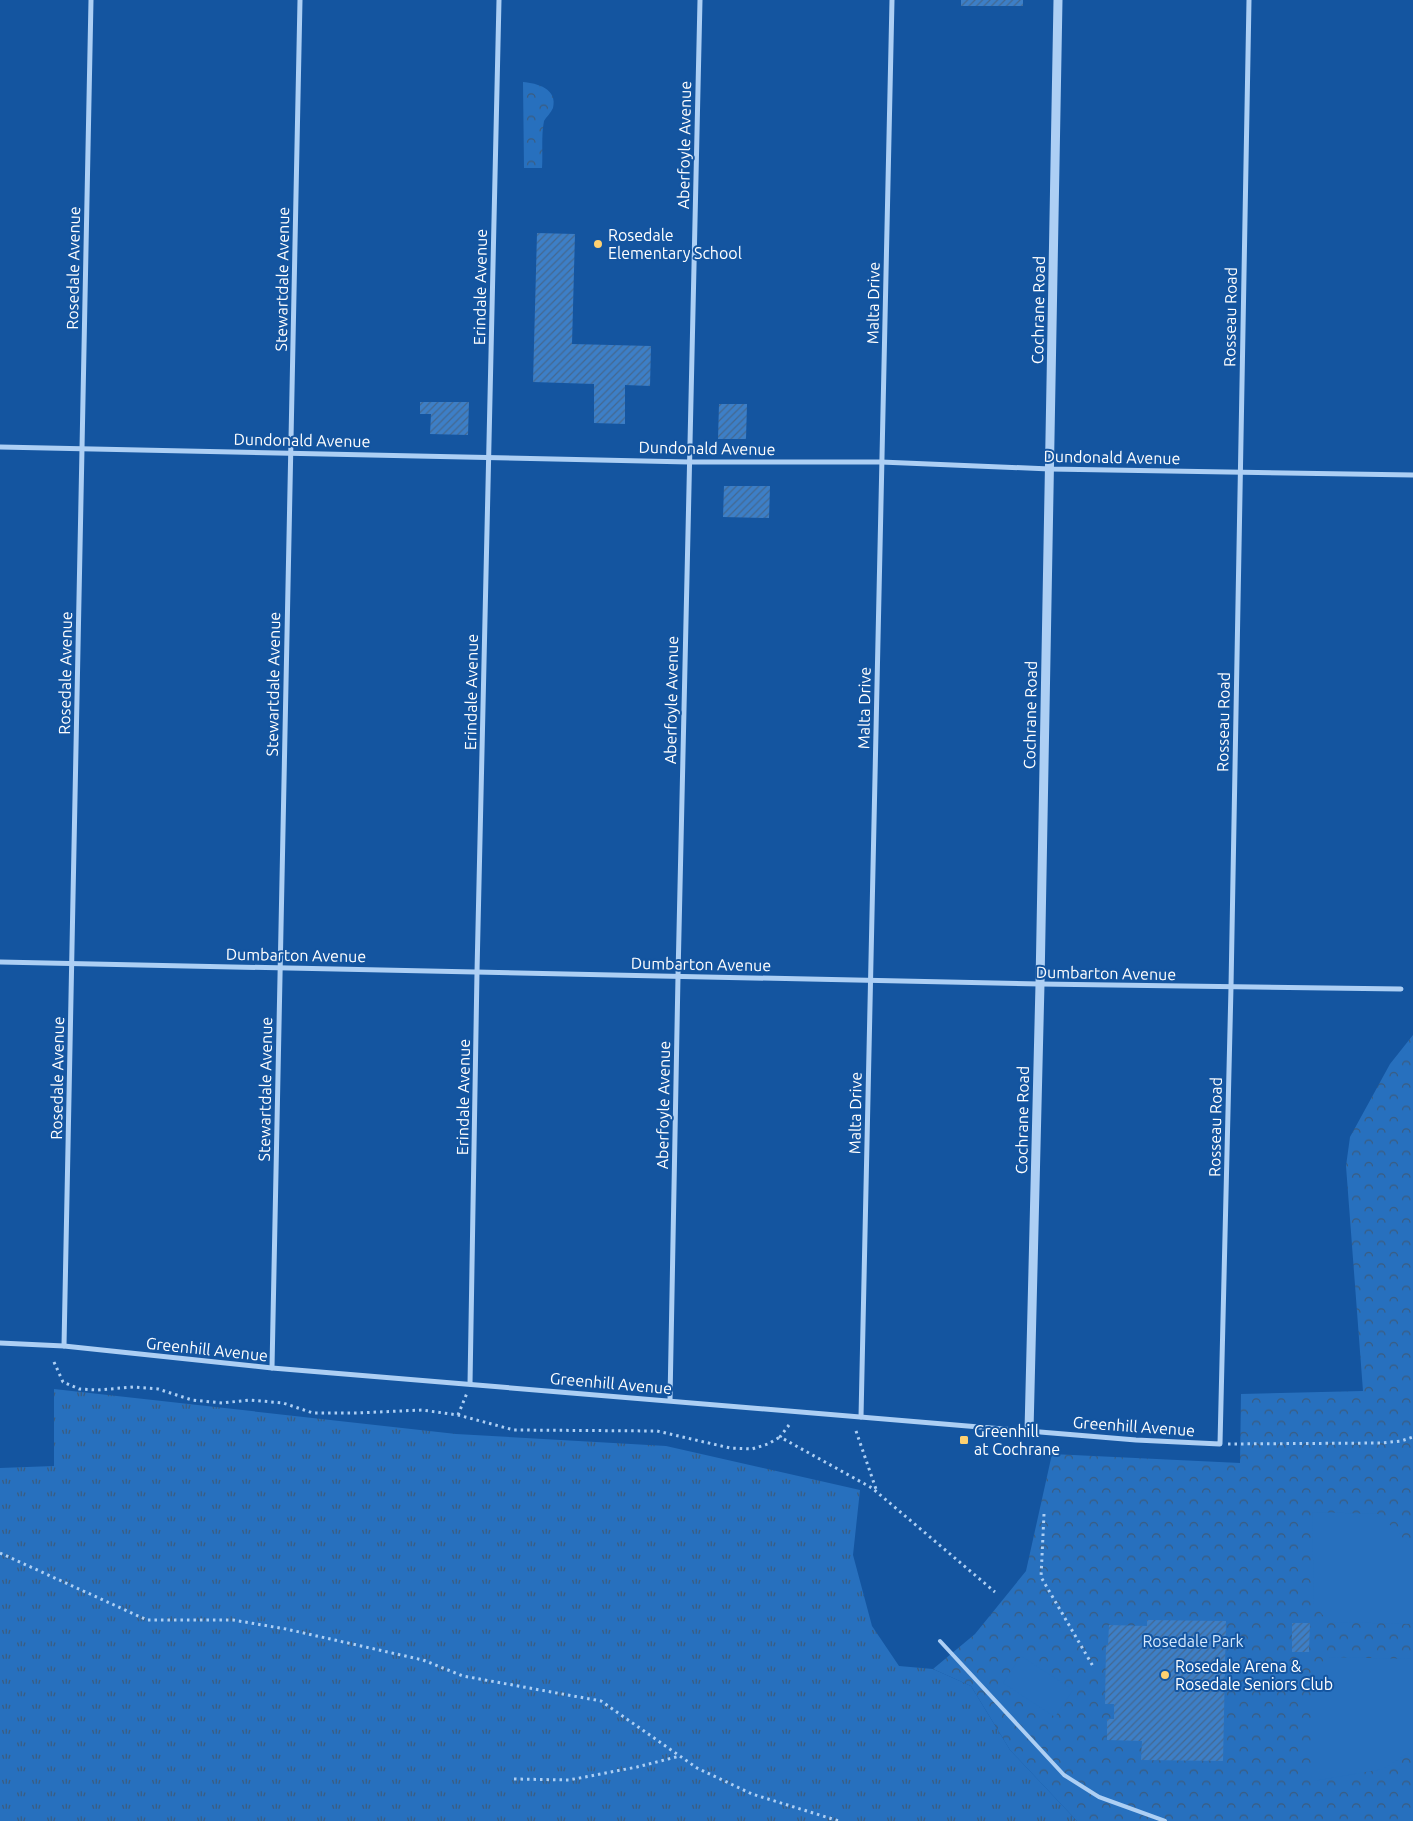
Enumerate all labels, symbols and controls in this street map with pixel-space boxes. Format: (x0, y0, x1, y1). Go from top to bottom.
street label: Aberfoyle Avenue (674, 81, 694, 209)
street label: Rosedale Avenue (63, 206, 83, 330)
street label: Stewartdale Avenue (272, 207, 292, 351)
place label: Rosedale Elementary School (608, 226, 742, 262)
street label: Erindale Avenue (470, 229, 490, 345)
marker: Rosedale Elementary School (592, 238, 604, 250)
street label: Cochrane Road (1028, 256, 1048, 364)
street label: Malta Drive (863, 262, 883, 344)
street label: Rosseau Road (1220, 267, 1240, 367)
street label: Dundonald Avenue (233, 430, 371, 450)
street label: Dundonald Avenue (638, 438, 776, 458)
street label: Dundonald Avenue (1043, 447, 1181, 467)
street label: Rosedale Avenue (55, 611, 75, 735)
street label: Stewartdale Avenue (263, 612, 283, 756)
street label: Erindale Avenue (461, 634, 481, 750)
street label: Aberfoyle Avenue (661, 636, 681, 764)
street label: Cochrane Road (1020, 661, 1040, 769)
street label: Malta Drive (854, 667, 874, 749)
street label: Rosseau Road (1213, 672, 1233, 772)
street label: Dumbarton Avenue (226, 945, 366, 965)
street label: Dumbarton Avenue (631, 954, 771, 974)
street label: Dumbarton Avenue (1036, 963, 1176, 983)
street label: Rosedale Avenue (47, 1016, 67, 1140)
street label: Stewartdale Avenue (255, 1017, 275, 1161)
street label: Erindale Avenue (453, 1039, 473, 1155)
street label: Aberfoyle Avenue (653, 1041, 673, 1169)
street label: Cochrane Road (1012, 1066, 1032, 1174)
street label: Malta Drive (845, 1072, 865, 1154)
street label: Rosseau Road (1205, 1077, 1225, 1177)
street label: Greenhill Avenue (145, 1334, 269, 1364)
street label: Greenhill Avenue (549, 1369, 673, 1397)
street label: Greenhill Avenue (1072, 1413, 1196, 1439)
place label: Greenhill at Cochrane (974, 1422, 1060, 1458)
marker: Greenhill at Cochrane (958, 1434, 970, 1446)
park label: Rosedale Park (1142, 1632, 1244, 1650)
place label: Rosedale Arena & Rosedale Seniors Club (1175, 1657, 1333, 1693)
marker: Rosedale Arena & Rosedale Seniors Club (1159, 1669, 1171, 1681)

